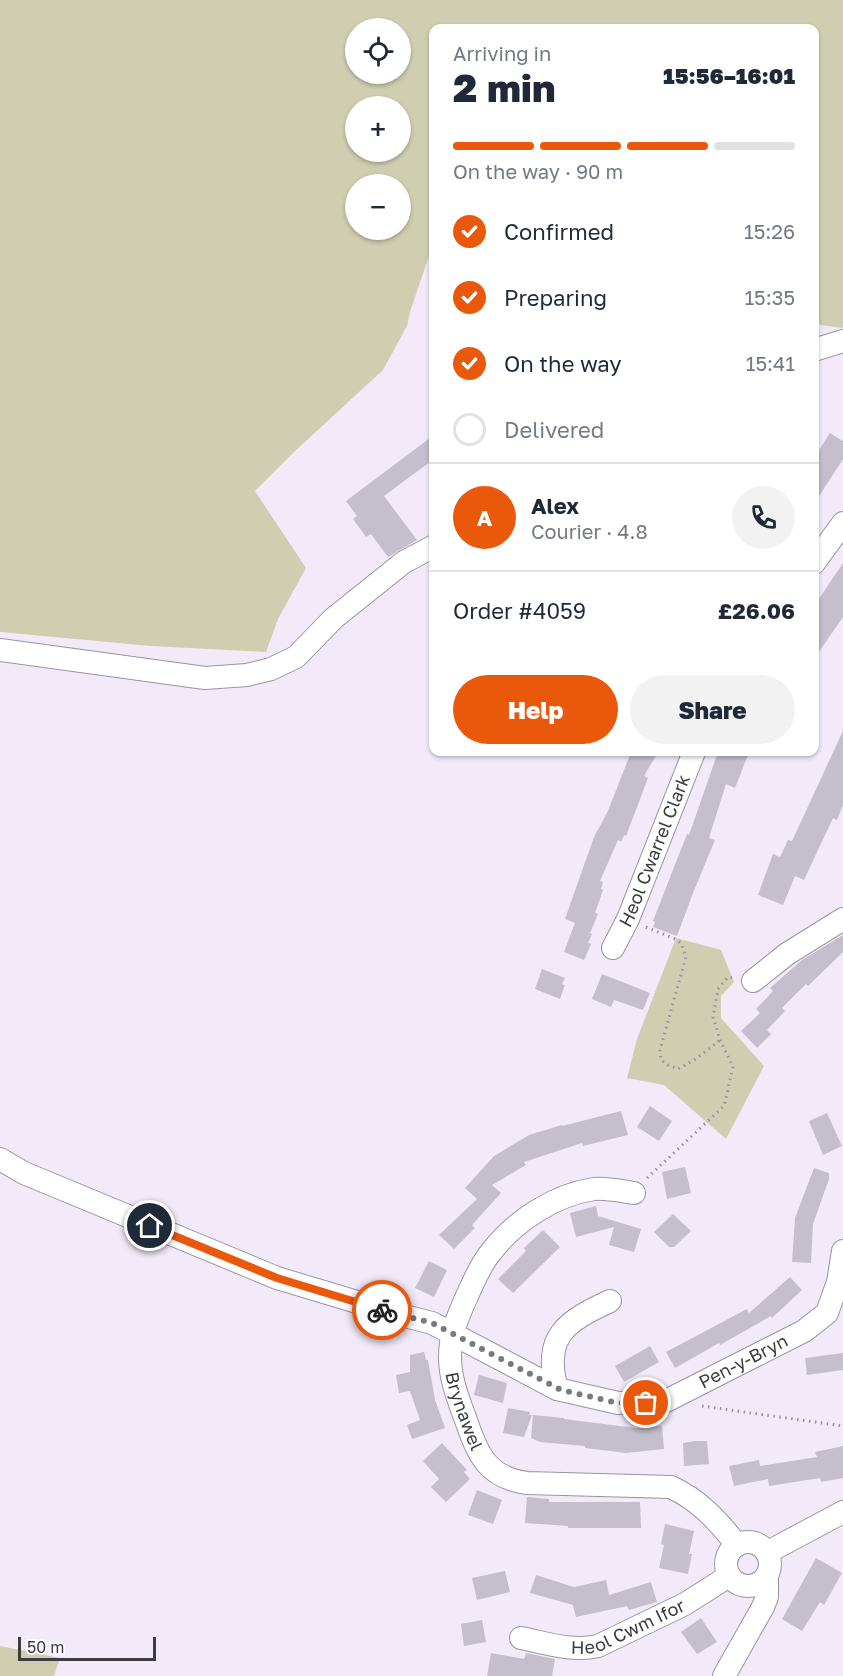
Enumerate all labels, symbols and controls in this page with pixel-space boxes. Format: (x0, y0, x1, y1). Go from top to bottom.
map controls (345, 18, 411, 240)
button: locate (345, 18, 411, 84)
text: Arriving in (453, 41, 551, 65)
text: 15:56–16:01 (663, 62, 795, 89)
text: 2 min (453, 64, 556, 111)
button: + (345, 96, 411, 162)
text: On the way · 90 m (453, 159, 623, 183)
button: − (345, 174, 411, 240)
icon: check (453, 215, 486, 248)
text: Confirmed (504, 218, 614, 245)
text: 15:26 (744, 219, 795, 243)
icon: check (453, 281, 486, 314)
text: Preparing (504, 284, 607, 311)
text: 15:35 (744, 285, 795, 309)
icon: check (453, 347, 486, 380)
text: On the way (504, 350, 622, 377)
text: 15:41 (746, 351, 795, 375)
text: Delivered (504, 416, 604, 443)
button: phone (732, 486, 795, 549)
text: Alex (531, 492, 579, 519)
text: A (477, 504, 492, 531)
text: Courier · 4.8 (531, 519, 648, 543)
text: Order #4059 (453, 597, 586, 624)
text: £26.06 (718, 597, 795, 624)
button: Help (453, 675, 618, 744)
button: Share (630, 675, 795, 744)
street label: Heol Cwarrel Clark (614, 771, 694, 930)
pin (124, 1200, 175, 1251)
icon: home (133, 1209, 166, 1242)
courier (352, 1280, 412, 1340)
icon: bike (366, 1294, 399, 1327)
street label: Pen-y-Bryn (695, 1329, 791, 1393)
street label: Brynawel (441, 1370, 488, 1454)
pin (620, 1377, 671, 1428)
icon: bag (629, 1386, 662, 1419)
street label: Heol Cwm Ifor (571, 1594, 688, 1658)
scale bar (18, 1634, 156, 1662)
text: 50 m (27, 1637, 64, 1657)

